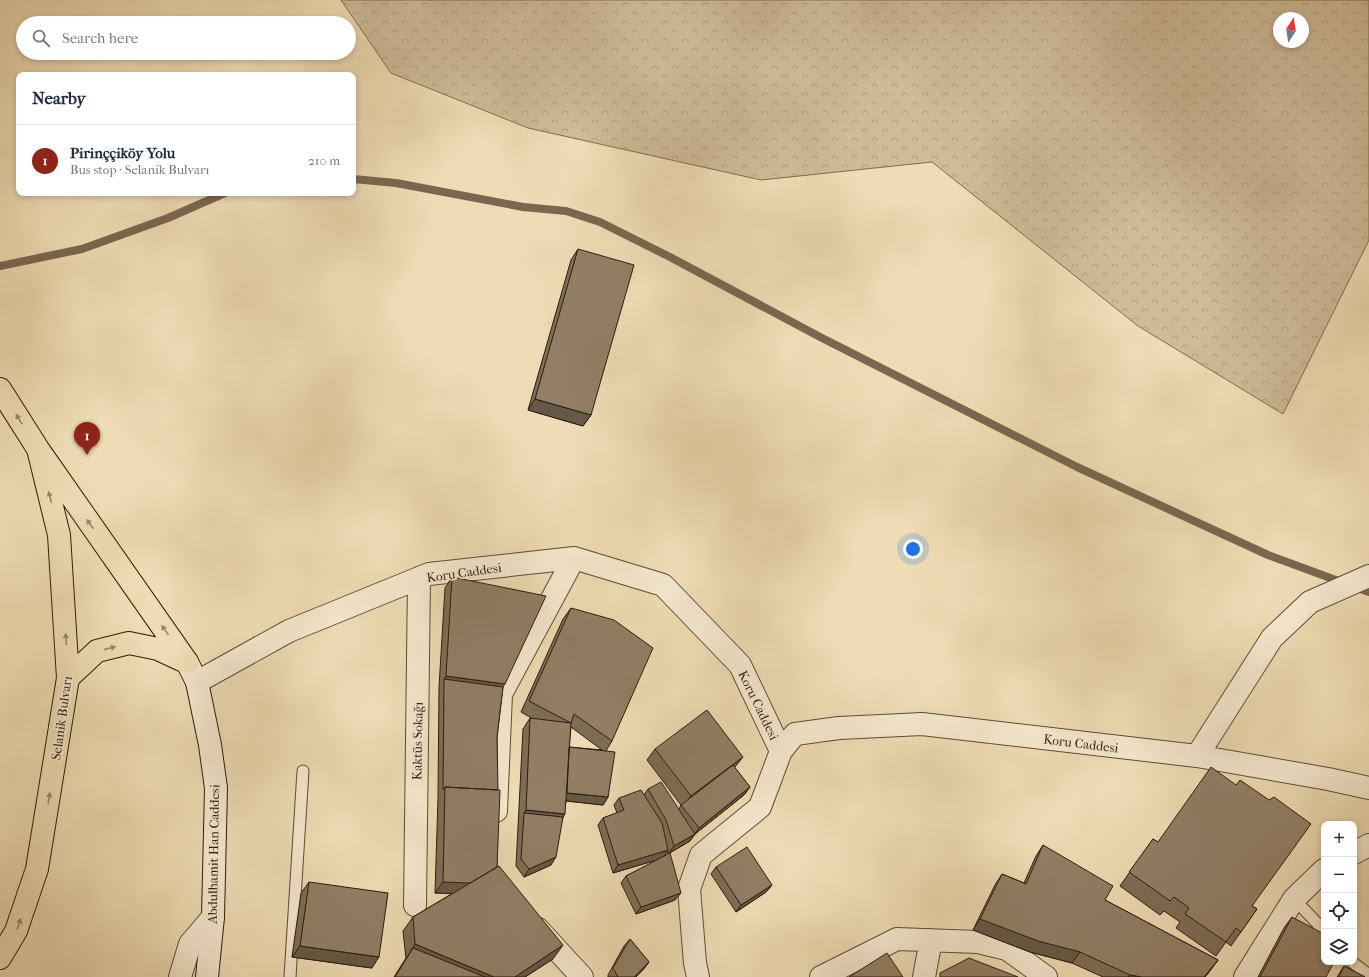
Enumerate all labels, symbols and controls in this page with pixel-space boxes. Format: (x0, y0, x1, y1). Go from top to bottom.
north arrow (1273, 12, 1309, 48)
search box (16, 16, 356, 60)
icon: search (30, 27, 52, 49)
text: Search here (62, 29, 138, 47)
text: Nearby (32, 88, 86, 108)
text: Pirinççiköy Yolu (70, 144, 175, 162)
text: 1 (43, 153, 47, 168)
text: 210 m (308, 153, 340, 168)
text: Bus stop · Selanik Bulvarı (70, 162, 209, 177)
one-way arrow (15, 413, 22, 425)
pin: 1 (74, 422, 100, 455)
one-way arrow (46, 491, 52, 503)
one-way arrow (86, 518, 94, 529)
your location (903, 539, 923, 559)
street label: Koru Caddesi (426, 560, 503, 585)
one-way arrow (161, 625, 169, 635)
one-way arrow (63, 632, 69, 645)
one-way arrow (105, 645, 117, 651)
street label: Koru Caddesi (735, 668, 782, 743)
street label: Selanik Bulvarı (48, 675, 75, 761)
street label: Kaktüs Sokağı (409, 701, 426, 780)
street label: Koru Caddesi (1043, 731, 1119, 756)
street label: Abdulhamit Han Caddesi (205, 784, 222, 925)
one-way arrow (46, 791, 52, 804)
map controls (1321, 821, 1357, 965)
button: + (1321, 821, 1357, 857)
button: − (1321, 857, 1357, 893)
button: locate (1321, 893, 1357, 929)
one-way arrow (16, 917, 22, 929)
button: layers (1321, 929, 1357, 965)

